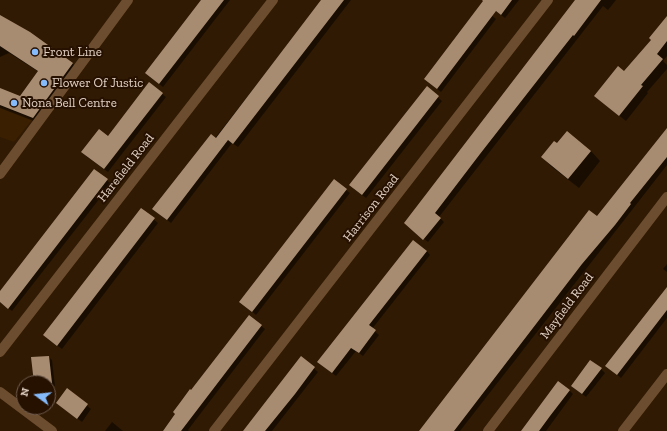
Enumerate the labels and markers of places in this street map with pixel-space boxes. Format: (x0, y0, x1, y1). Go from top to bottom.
place label: Front Line (43, 44, 102, 60)
marker: Front Line (30, 47, 40, 57)
place label: Flower Of Justic (52, 75, 143, 91)
marker: Flower Of Justic (39, 78, 49, 88)
place label: Nona Bell Centre (22, 95, 117, 111)
marker: Nona Bell Centre (9, 98, 19, 108)

